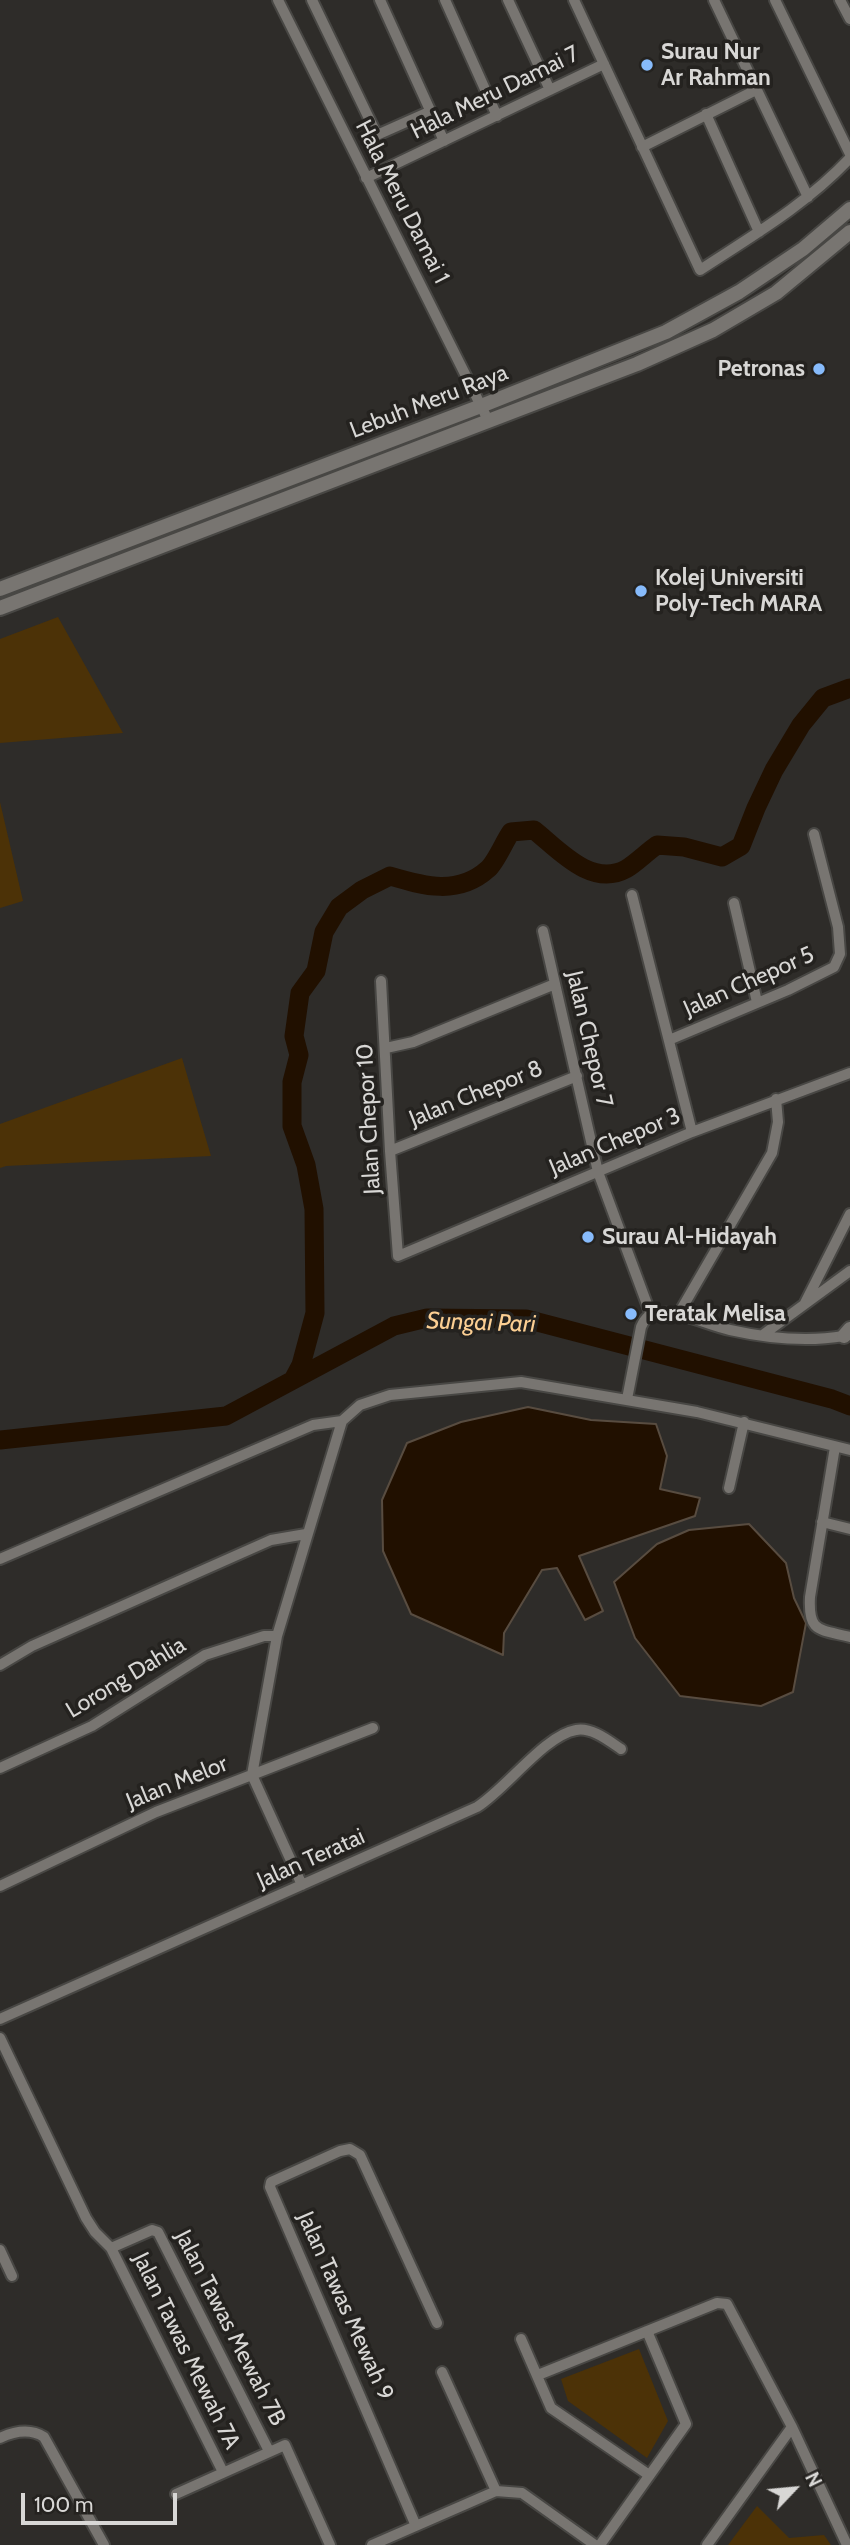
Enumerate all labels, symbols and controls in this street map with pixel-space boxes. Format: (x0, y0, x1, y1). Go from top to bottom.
place label: Surau Nur Ar Rahman (661, 38, 771, 92)
street label: Hala Meru Damai 7 (406, 40, 584, 146)
marker: Surau Nur Ar Rahman (639, 57, 655, 73)
street label: Hala Meru Damai 1 (349, 116, 455, 288)
place label: Petronas (717, 355, 805, 383)
street label: Lebuh Meru Raya (346, 359, 512, 445)
marker: Petronas (811, 361, 827, 377)
place label: Kolej Universiti Poly-Tech MARA (655, 564, 822, 618)
marker: Kolej Universiti Poly-Tech MARA (633, 583, 649, 599)
street label: Jalan Chepor 5 (679, 941, 819, 1023)
street label: Jalan Chepor 7 (560, 968, 618, 1110)
street label: Jalan Chepor 10 (351, 1043, 387, 1195)
street label: Jalan Chepor 8 (405, 1055, 547, 1133)
street label: Jalan Chepor 3 (545, 1102, 685, 1182)
place label: Surau Al-Hidayah (602, 1223, 777, 1251)
marker: Surau Al-Hidayah (580, 1229, 596, 1245)
place label: Teratak Melisa (645, 1300, 786, 1328)
marker: Teratak Melisa (623, 1306, 639, 1322)
water label: Sungai Pari (426, 1307, 536, 1339)
street label: Lorong Dahlia (61, 1632, 191, 1724)
street label: Jalan Melor (122, 1750, 232, 1816)
street label: Jalan Teratai (253, 1823, 369, 1895)
street label: Jalan Tawas Mewah 9 (291, 2207, 399, 2405)
street label: Jalan Tawas Mewah 7B (169, 2226, 291, 2430)
street label: Jalan Tawas Mewah 7A (126, 2248, 246, 2454)
north arrow (759, 2454, 829, 2524)
text: N (800, 2468, 827, 2491)
scale bar (24, 2478, 180, 2522)
text: 100 m (34, 2492, 93, 2517)

